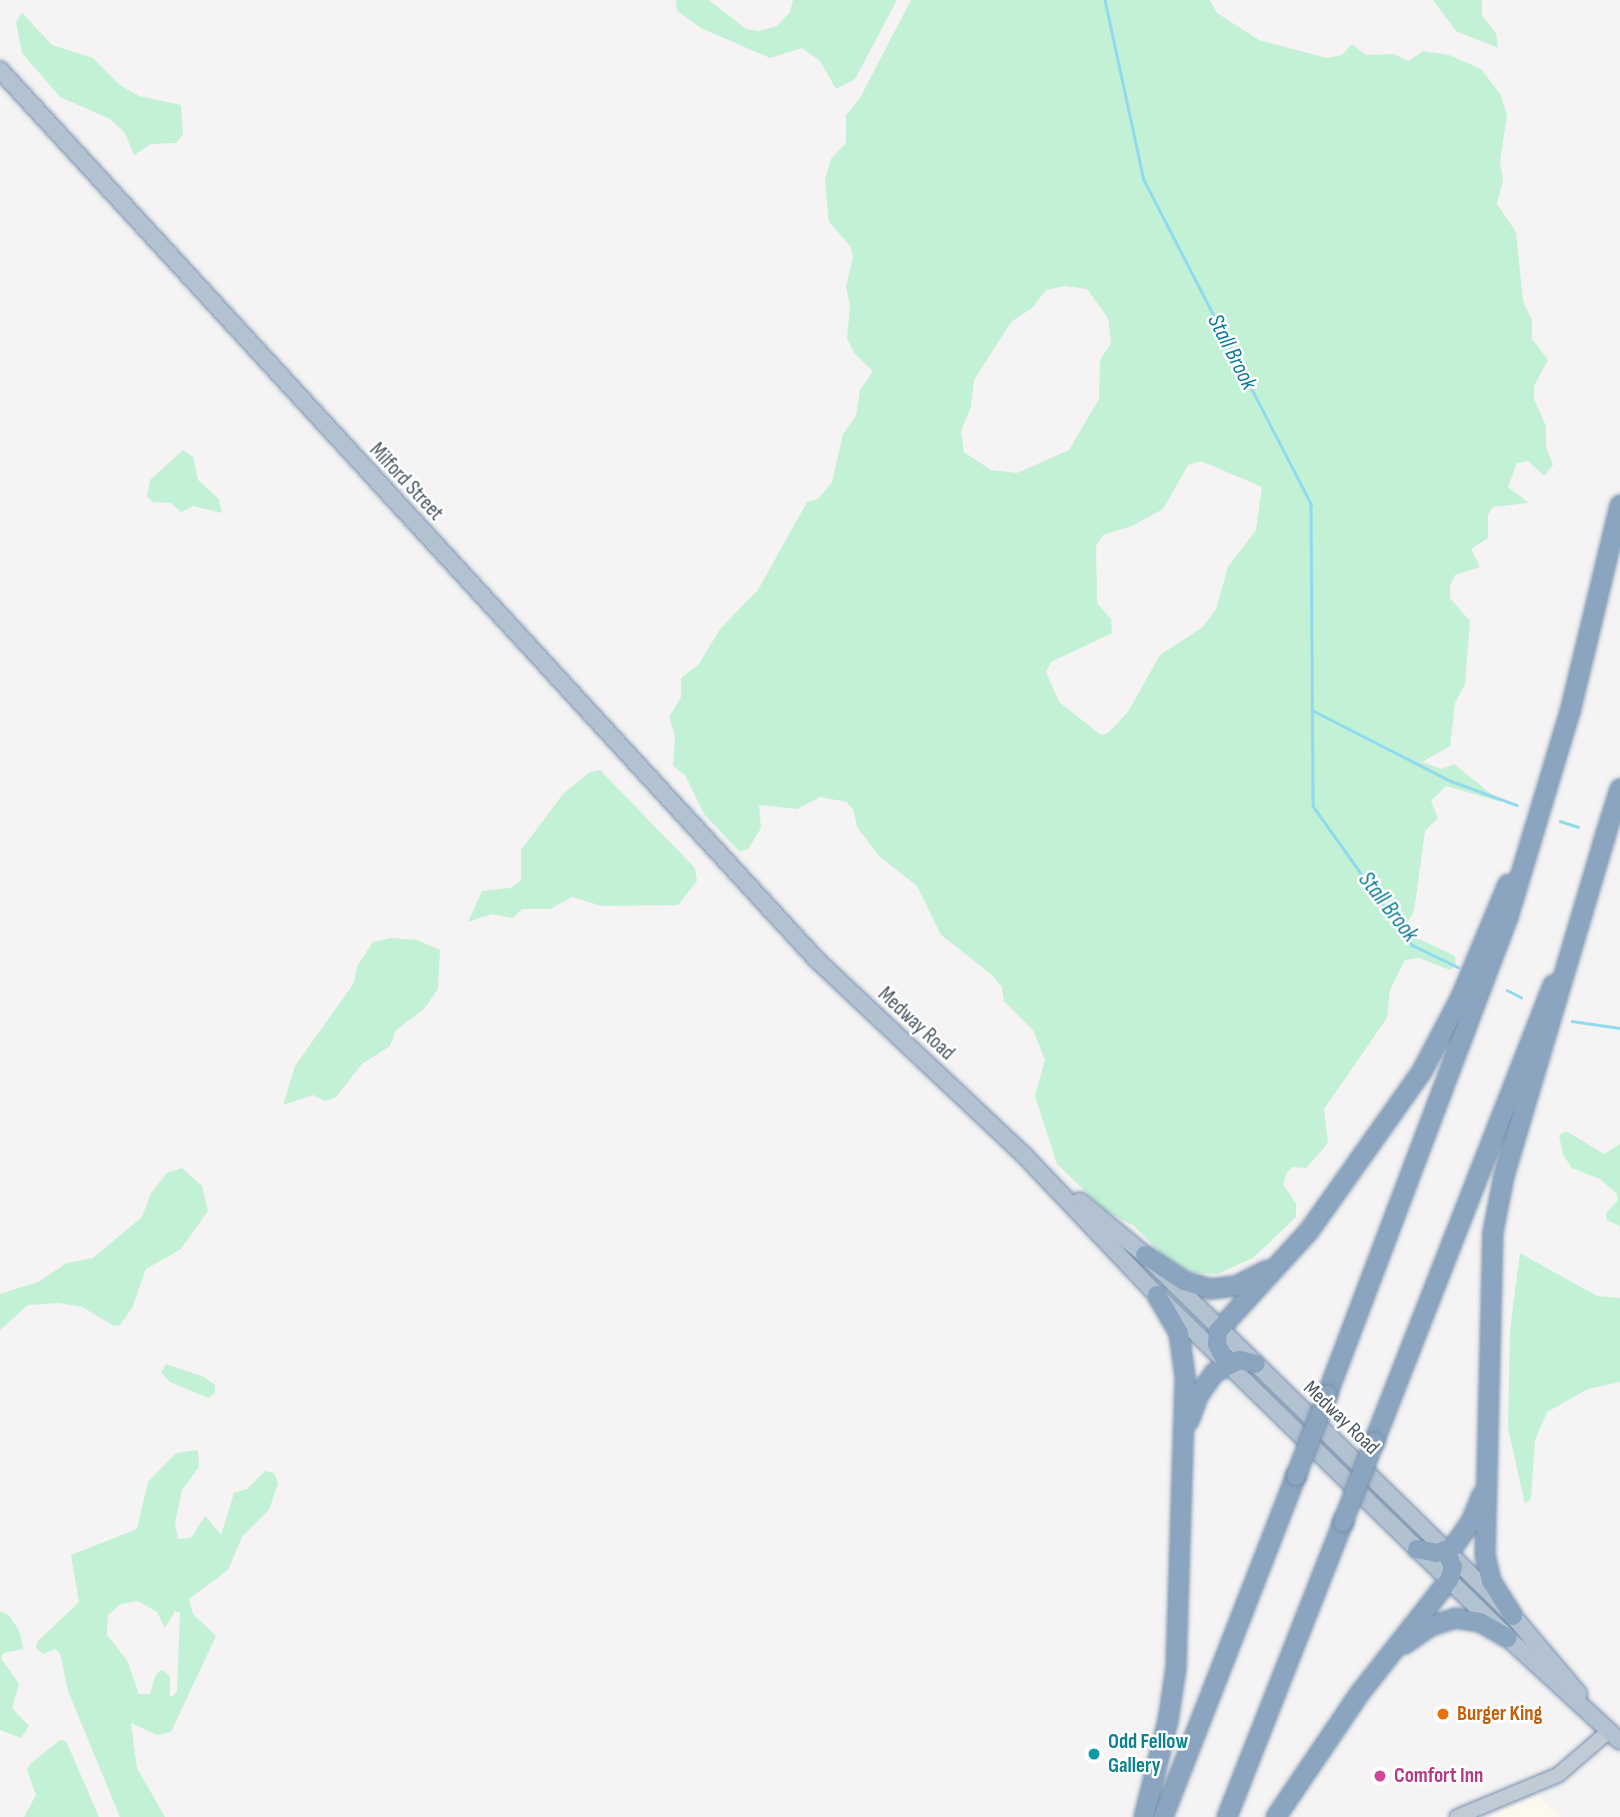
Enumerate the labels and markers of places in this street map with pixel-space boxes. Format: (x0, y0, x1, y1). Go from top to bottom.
place label: Burger King (1457, 1701, 1542, 1727)
marker: Burger King (1435, 1706, 1451, 1722)
place label: Odd Fellow Gallery (1108, 1729, 1188, 1779)
marker: Odd Fellow Gallery (1086, 1746, 1102, 1762)
place label: Comfort Inn (1394, 1763, 1483, 1789)
marker: Comfort Inn (1372, 1768, 1388, 1784)

